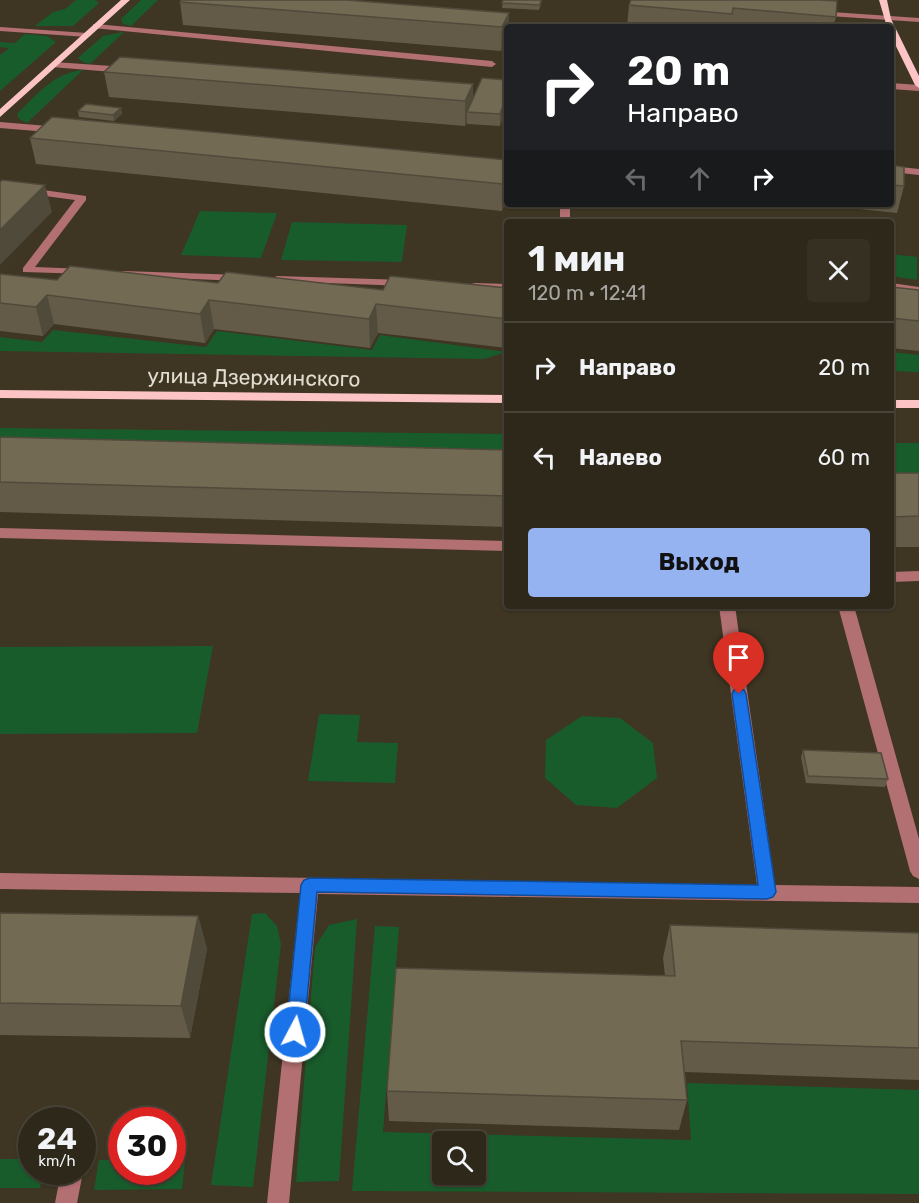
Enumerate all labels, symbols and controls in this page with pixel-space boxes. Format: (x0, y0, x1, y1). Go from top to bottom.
text: 20 m (627, 46, 730, 96)
icon: right (528, 48, 606, 126)
text: Направо (627, 97, 739, 129)
icon: left (620, 162, 653, 195)
icon: ahead (683, 162, 716, 195)
icon: right (746, 162, 779, 195)
text: 1 мин (528, 237, 626, 280)
button: close (807, 239, 870, 302)
text: 120 m · 12:41 (528, 281, 646, 305)
icon: right (528, 351, 561, 384)
text: Направо (579, 354, 676, 381)
text: 20 m (818, 354, 870, 381)
street label: улица Дзержинского (147, 363, 361, 391)
icon: left (528, 441, 561, 474)
text: Налево (579, 444, 662, 471)
text: 60 m (818, 444, 870, 471)
button: Выход (528, 528, 870, 597)
pin (713, 632, 764, 694)
icon: arrive (722, 641, 755, 674)
position arrow (263, 1000, 327, 1064)
speed limit sign: 30 (108, 1107, 186, 1185)
text: 24 (37, 1121, 77, 1157)
map controls (432, 1131, 486, 1185)
button: search (432, 1131, 486, 1185)
text: km/h (38, 1152, 76, 1170)

